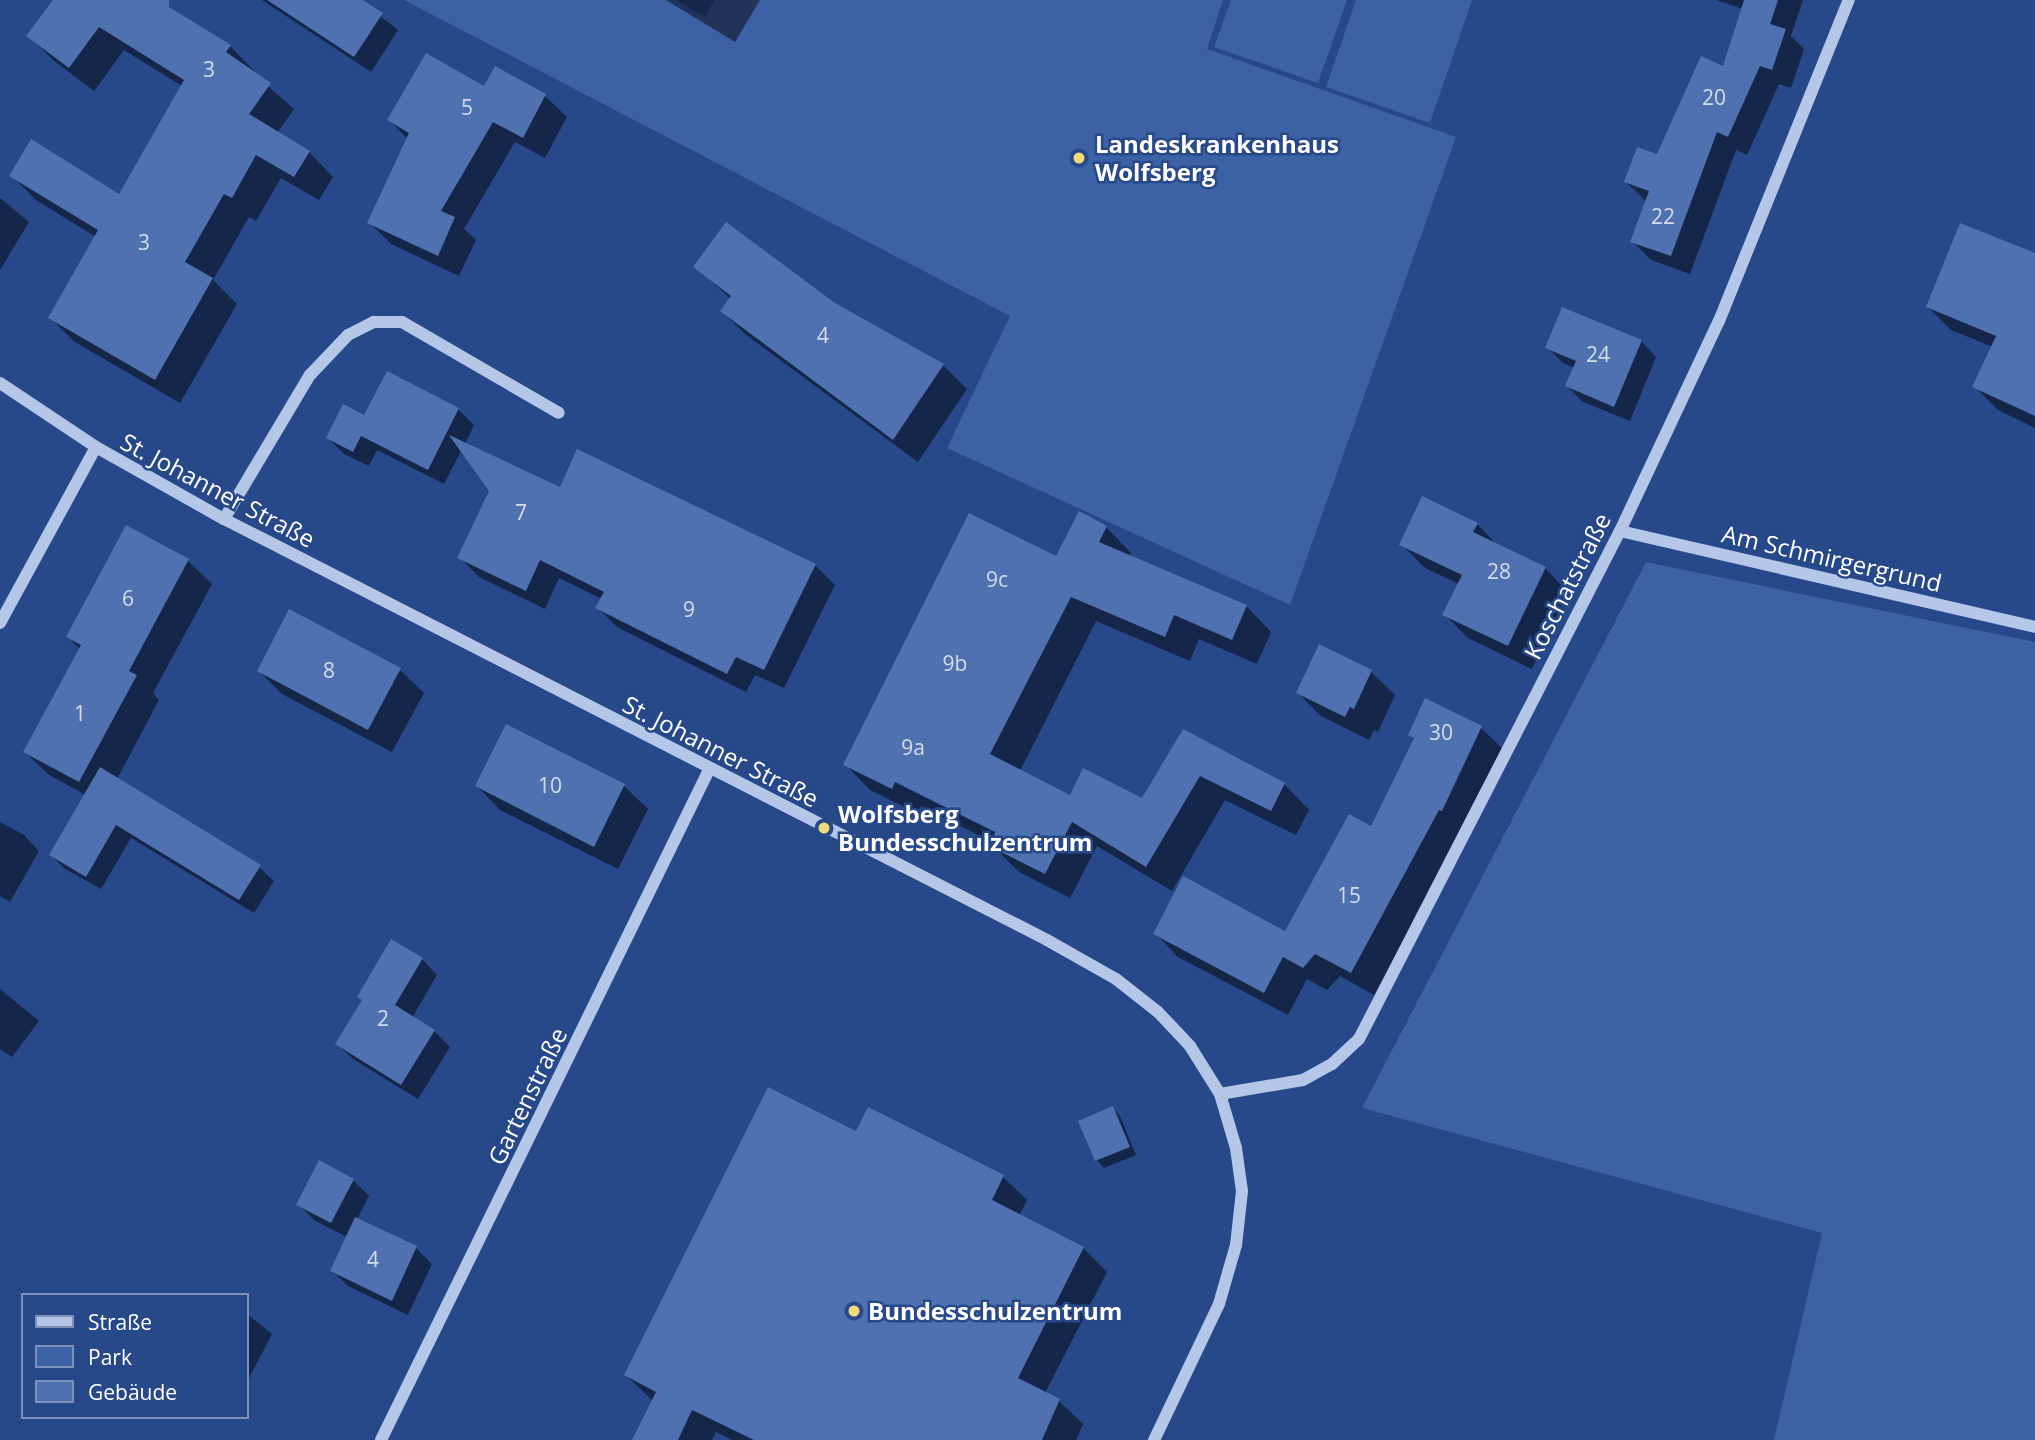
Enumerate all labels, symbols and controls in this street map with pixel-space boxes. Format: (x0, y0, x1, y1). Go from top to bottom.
house number: 3 (203, 56, 215, 82)
house number: 20 (1702, 84, 1726, 110)
house number: 5 (461, 94, 473, 120)
place label: Landeskrankenhaus Wolfsberg (1095, 130, 1339, 186)
marker: Landeskrankenhaus Wolfsberg (1069, 148, 1089, 168)
house number: 22 (1651, 203, 1675, 229)
house number: 3 (138, 229, 150, 255)
house number: 4 (817, 322, 829, 348)
house number: 24 (1586, 341, 1610, 367)
street label: St. Johanner Straße (116, 427, 320, 553)
house number: 7 (515, 499, 527, 525)
street label: Koschatstraße (1518, 508, 1616, 664)
street label: Am Schmirgergrund (1719, 519, 1945, 597)
house number: 28 (1487, 558, 1511, 584)
house number: 9c (986, 566, 1008, 592)
house number: 6 (122, 585, 134, 611)
house number: 9 (683, 596, 695, 622)
house number: 9b (943, 650, 967, 676)
house number: 8 (323, 657, 335, 683)
street label: St. Johanner Straße (618, 689, 824, 813)
house number: 1 (74, 700, 86, 726)
house number: 30 (1429, 719, 1453, 745)
house number: 9a (901, 734, 925, 760)
house number: 10 (538, 772, 562, 798)
place label: Wolfsberg Bundesschulzentrum (838, 800, 1092, 856)
marker: Wolfsberg Bundesschulzentrum (816, 820, 832, 836)
house number: 15 (1337, 882, 1361, 908)
house number: 2 (377, 1005, 389, 1031)
street label: Gartenstraße (481, 1023, 573, 1169)
house number: 4 (367, 1246, 379, 1272)
legend (21, 1293, 248, 1419)
place label: Bundesschulzentrum (868, 1297, 1122, 1325)
marker: Bundesschulzentrum (846, 1303, 862, 1319)
text: Straße (88, 1308, 152, 1336)
text: Park (88, 1343, 132, 1371)
text: Gebäude (88, 1378, 177, 1406)

